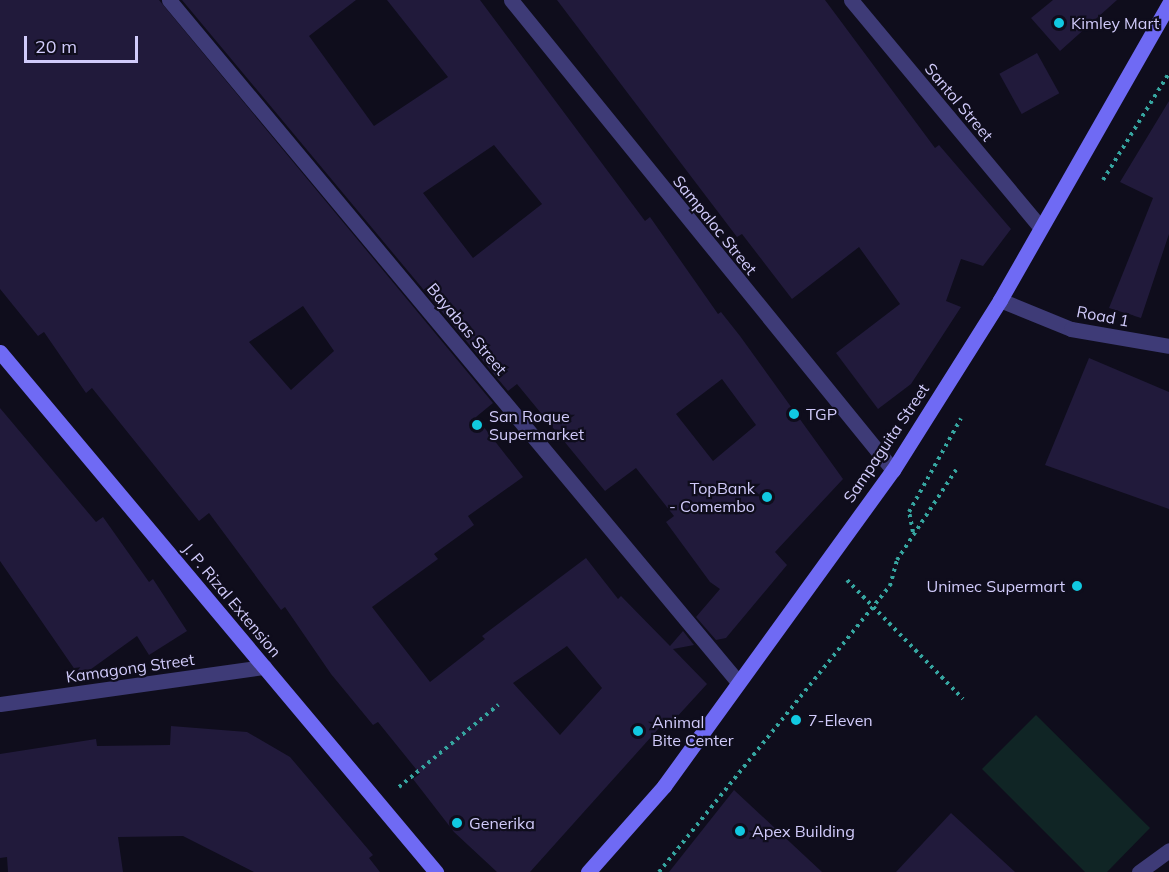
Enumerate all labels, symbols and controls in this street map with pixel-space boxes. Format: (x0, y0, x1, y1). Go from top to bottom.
place label: Kimley Mart (1071, 13, 1159, 33)
marker: Kimley Mart (1052, 16, 1066, 30)
scale bar (27, 24, 141, 62)
text: 20 m (35, 35, 77, 58)
street label: Santol Street (921, 59, 997, 145)
street label: Sampaloc Street (669, 172, 761, 278)
street label: Bayabas Street (423, 279, 511, 379)
street label: Road 1 (1075, 302, 1131, 330)
street label: Sampaguita Street (839, 380, 933, 506)
place label: TGP (806, 404, 837, 424)
place label: San Roque Supermarket (489, 406, 584, 444)
marker: TGP (787, 407, 801, 421)
marker: San Roque Supermarket (470, 418, 484, 432)
place label: TopBank - Comembo (669, 478, 755, 516)
marker: TopBank - Comembo (760, 490, 774, 504)
street label: J. P. Rizal Extension (179, 539, 285, 661)
place label: Unimec Supermart (926, 576, 1065, 596)
marker: Unimec Supermart (1070, 579, 1084, 593)
street label: Kamagong Street (64, 649, 196, 687)
place label: 7-Eleven (808, 710, 873, 730)
place label: Animal Bite Center (652, 712, 734, 750)
marker: 7-Eleven (789, 713, 803, 727)
marker: Animal Bite Center (629, 722, 647, 740)
place label: Generika (469, 813, 535, 833)
marker: Generika (450, 816, 464, 830)
place label: Apex Building (752, 821, 855, 841)
marker: Apex Building (733, 824, 747, 838)

